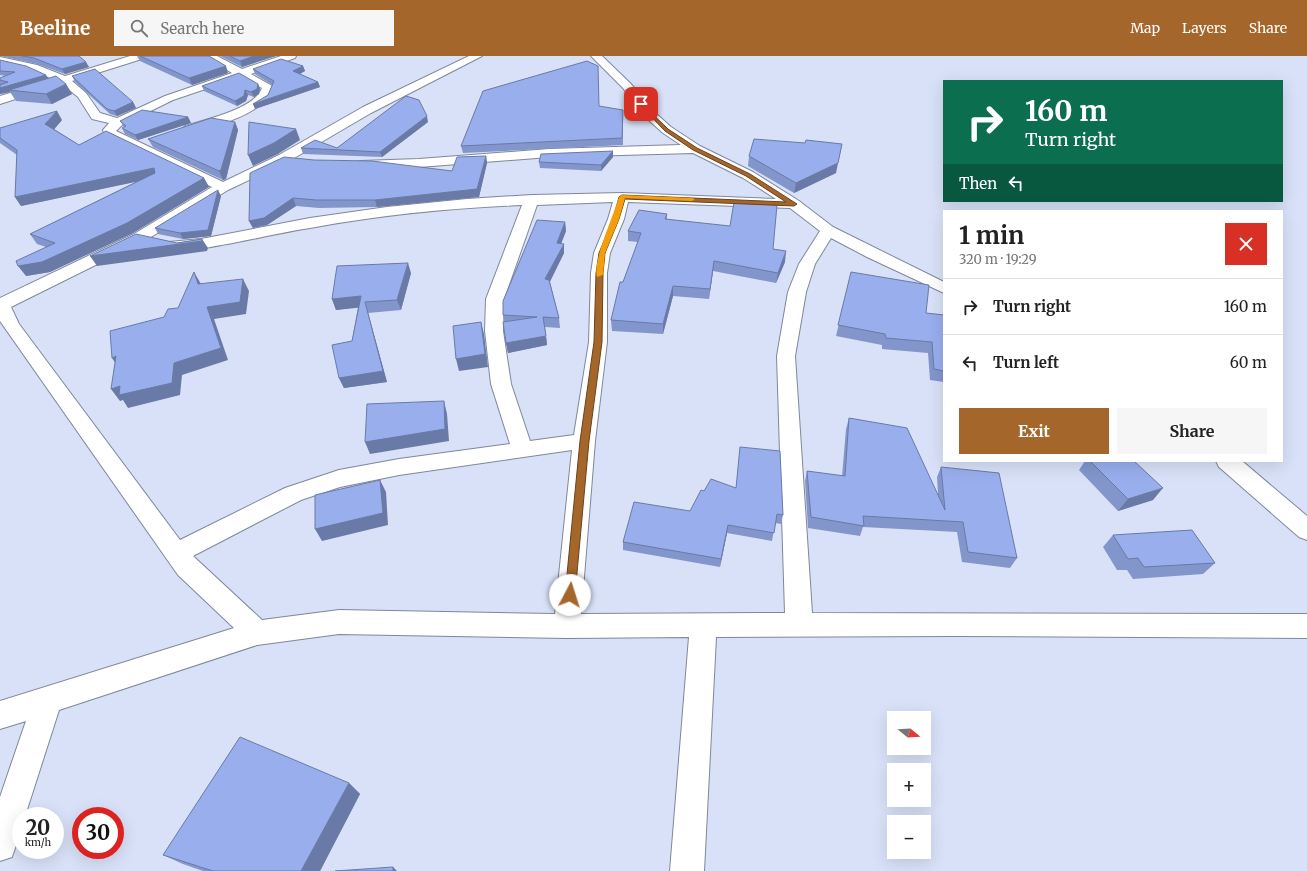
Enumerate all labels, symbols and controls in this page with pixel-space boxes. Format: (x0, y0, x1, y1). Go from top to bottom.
search box (114, 10, 394, 46)
text: Beeline (20, 16, 90, 40)
icon: search (128, 17, 150, 39)
text: Search here (160, 19, 244, 38)
text: Map (1130, 19, 1160, 37)
text: Layers (1182, 19, 1227, 37)
text: Share (1249, 19, 1287, 37)
pin (624, 87, 658, 121)
icon: arrive (630, 93, 652, 115)
text: 160 m (1025, 93, 1107, 129)
icon: right (959, 96, 1011, 148)
text: Turn right (1025, 128, 1116, 151)
icon: left (1005, 172, 1027, 194)
text: Then (959, 174, 997, 193)
text: 1 min (959, 220, 1024, 251)
button: close (1225, 223, 1267, 265)
text: 320 m · 19:29 (959, 251, 1037, 268)
icon: right (959, 296, 981, 318)
text: Turn right (993, 297, 1071, 316)
text: 160 m (1224, 297, 1267, 316)
icon: left (959, 352, 981, 374)
text: Turn left (993, 353, 1059, 372)
text: 60 m (1230, 353, 1267, 372)
button: Exit (959, 408, 1109, 454)
button: Share (1117, 408, 1267, 454)
position arrow (549, 574, 591, 616)
north arrow (887, 711, 931, 755)
map controls (887, 711, 931, 859)
button: + (887, 763, 931, 807)
speed limit sign: 30 (72, 807, 124, 859)
text: 20 (26, 815, 50, 840)
button: − (887, 815, 931, 859)
text: km/h (25, 836, 51, 849)

